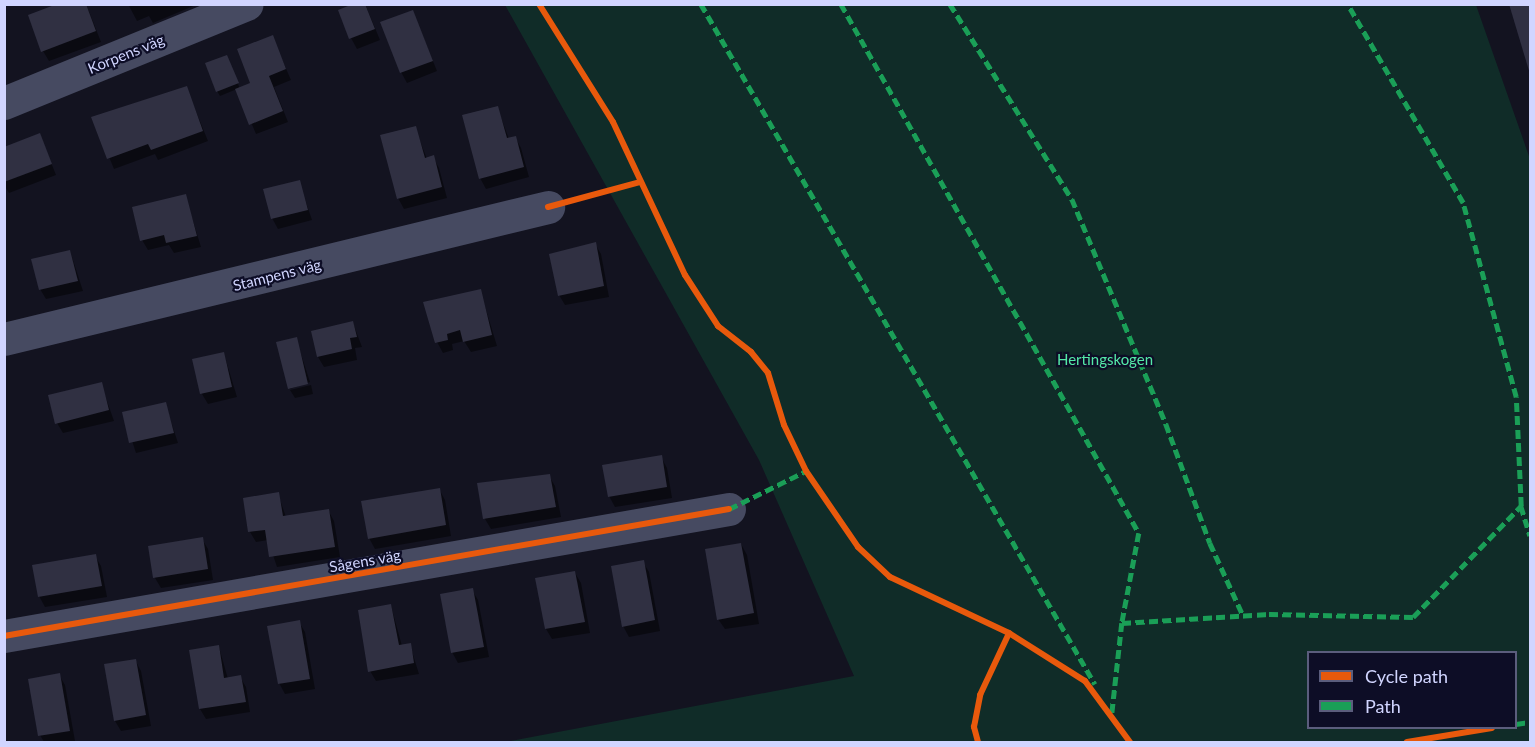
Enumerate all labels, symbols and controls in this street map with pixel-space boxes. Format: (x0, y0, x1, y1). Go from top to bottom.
street label: Korpens väg (85, 30, 167, 78)
street label: Stampens väg (231, 255, 323, 295)
park label: Hertingskogen (1057, 351, 1153, 369)
street label: Sågens väg (328, 546, 402, 576)
legend (1307, 651, 1517, 729)
text: Cycle path (1365, 665, 1448, 687)
text: Path (1365, 695, 1401, 717)

